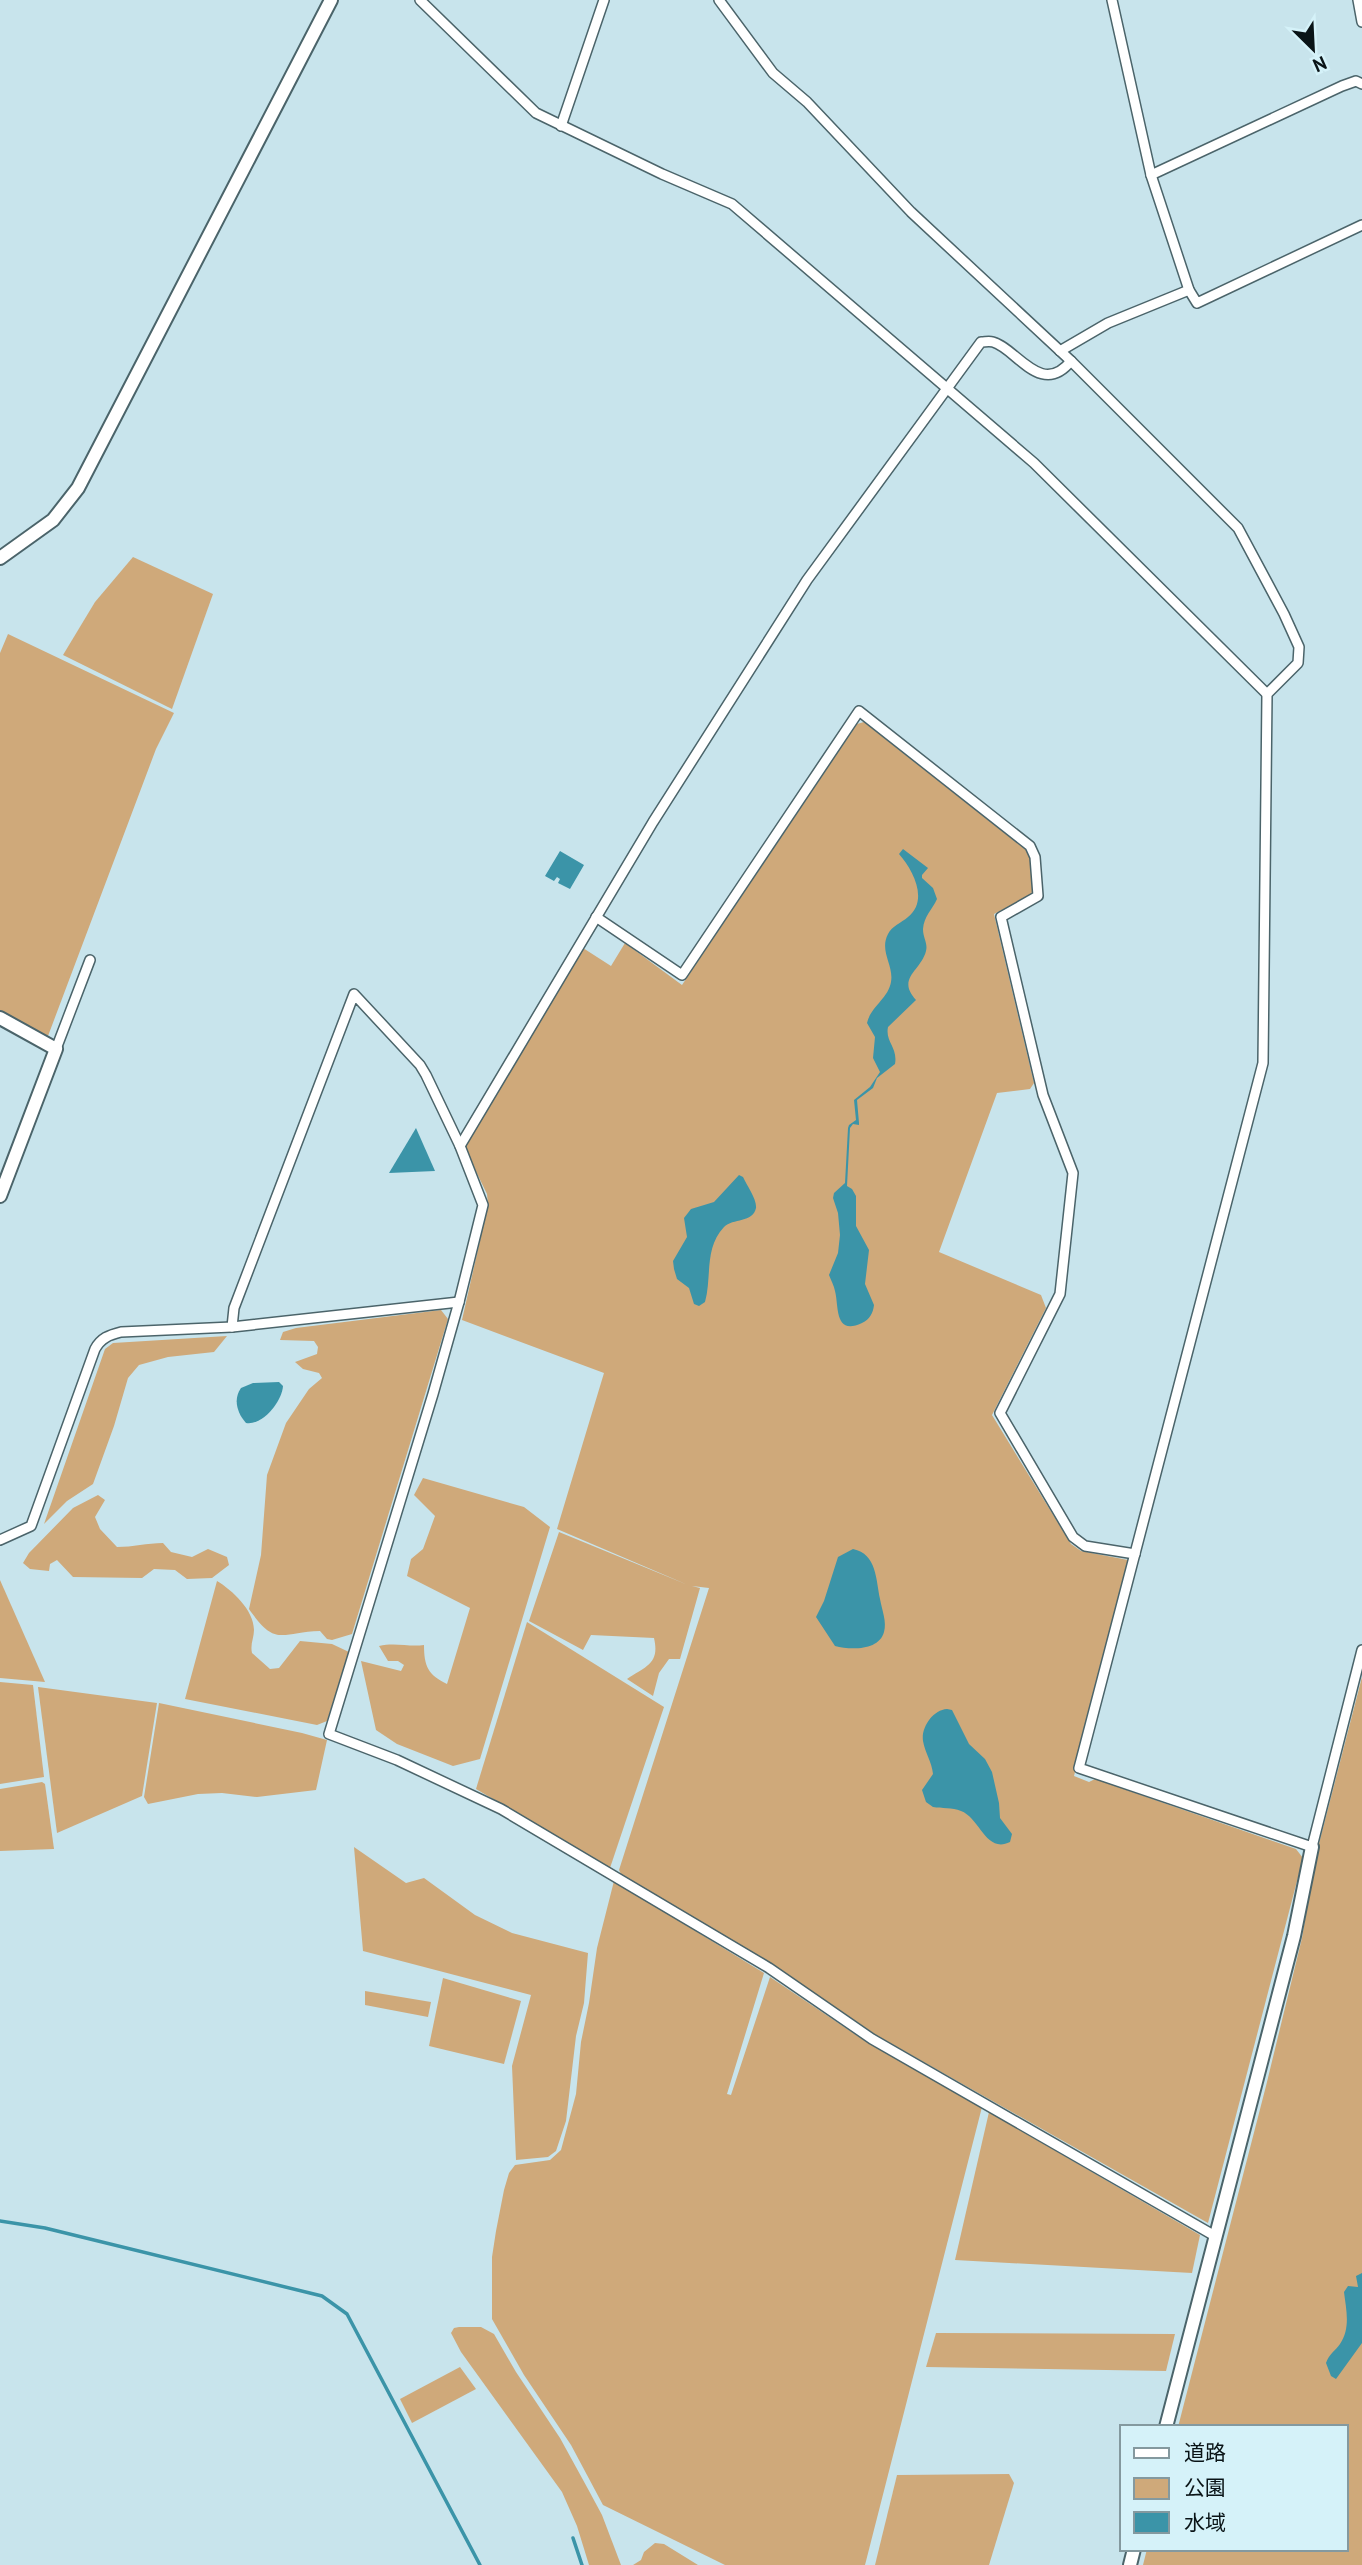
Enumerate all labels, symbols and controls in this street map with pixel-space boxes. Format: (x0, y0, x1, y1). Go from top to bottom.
north arrow (1278, 14, 1348, 84)
text: N (1309, 51, 1330, 78)
legend (1120, 2425, 1348, 2551)
text: 道路 (1184, 2439, 1226, 2466)
text: 公園 (1184, 2474, 1226, 2501)
text: 水域 (1184, 2509, 1226, 2536)

